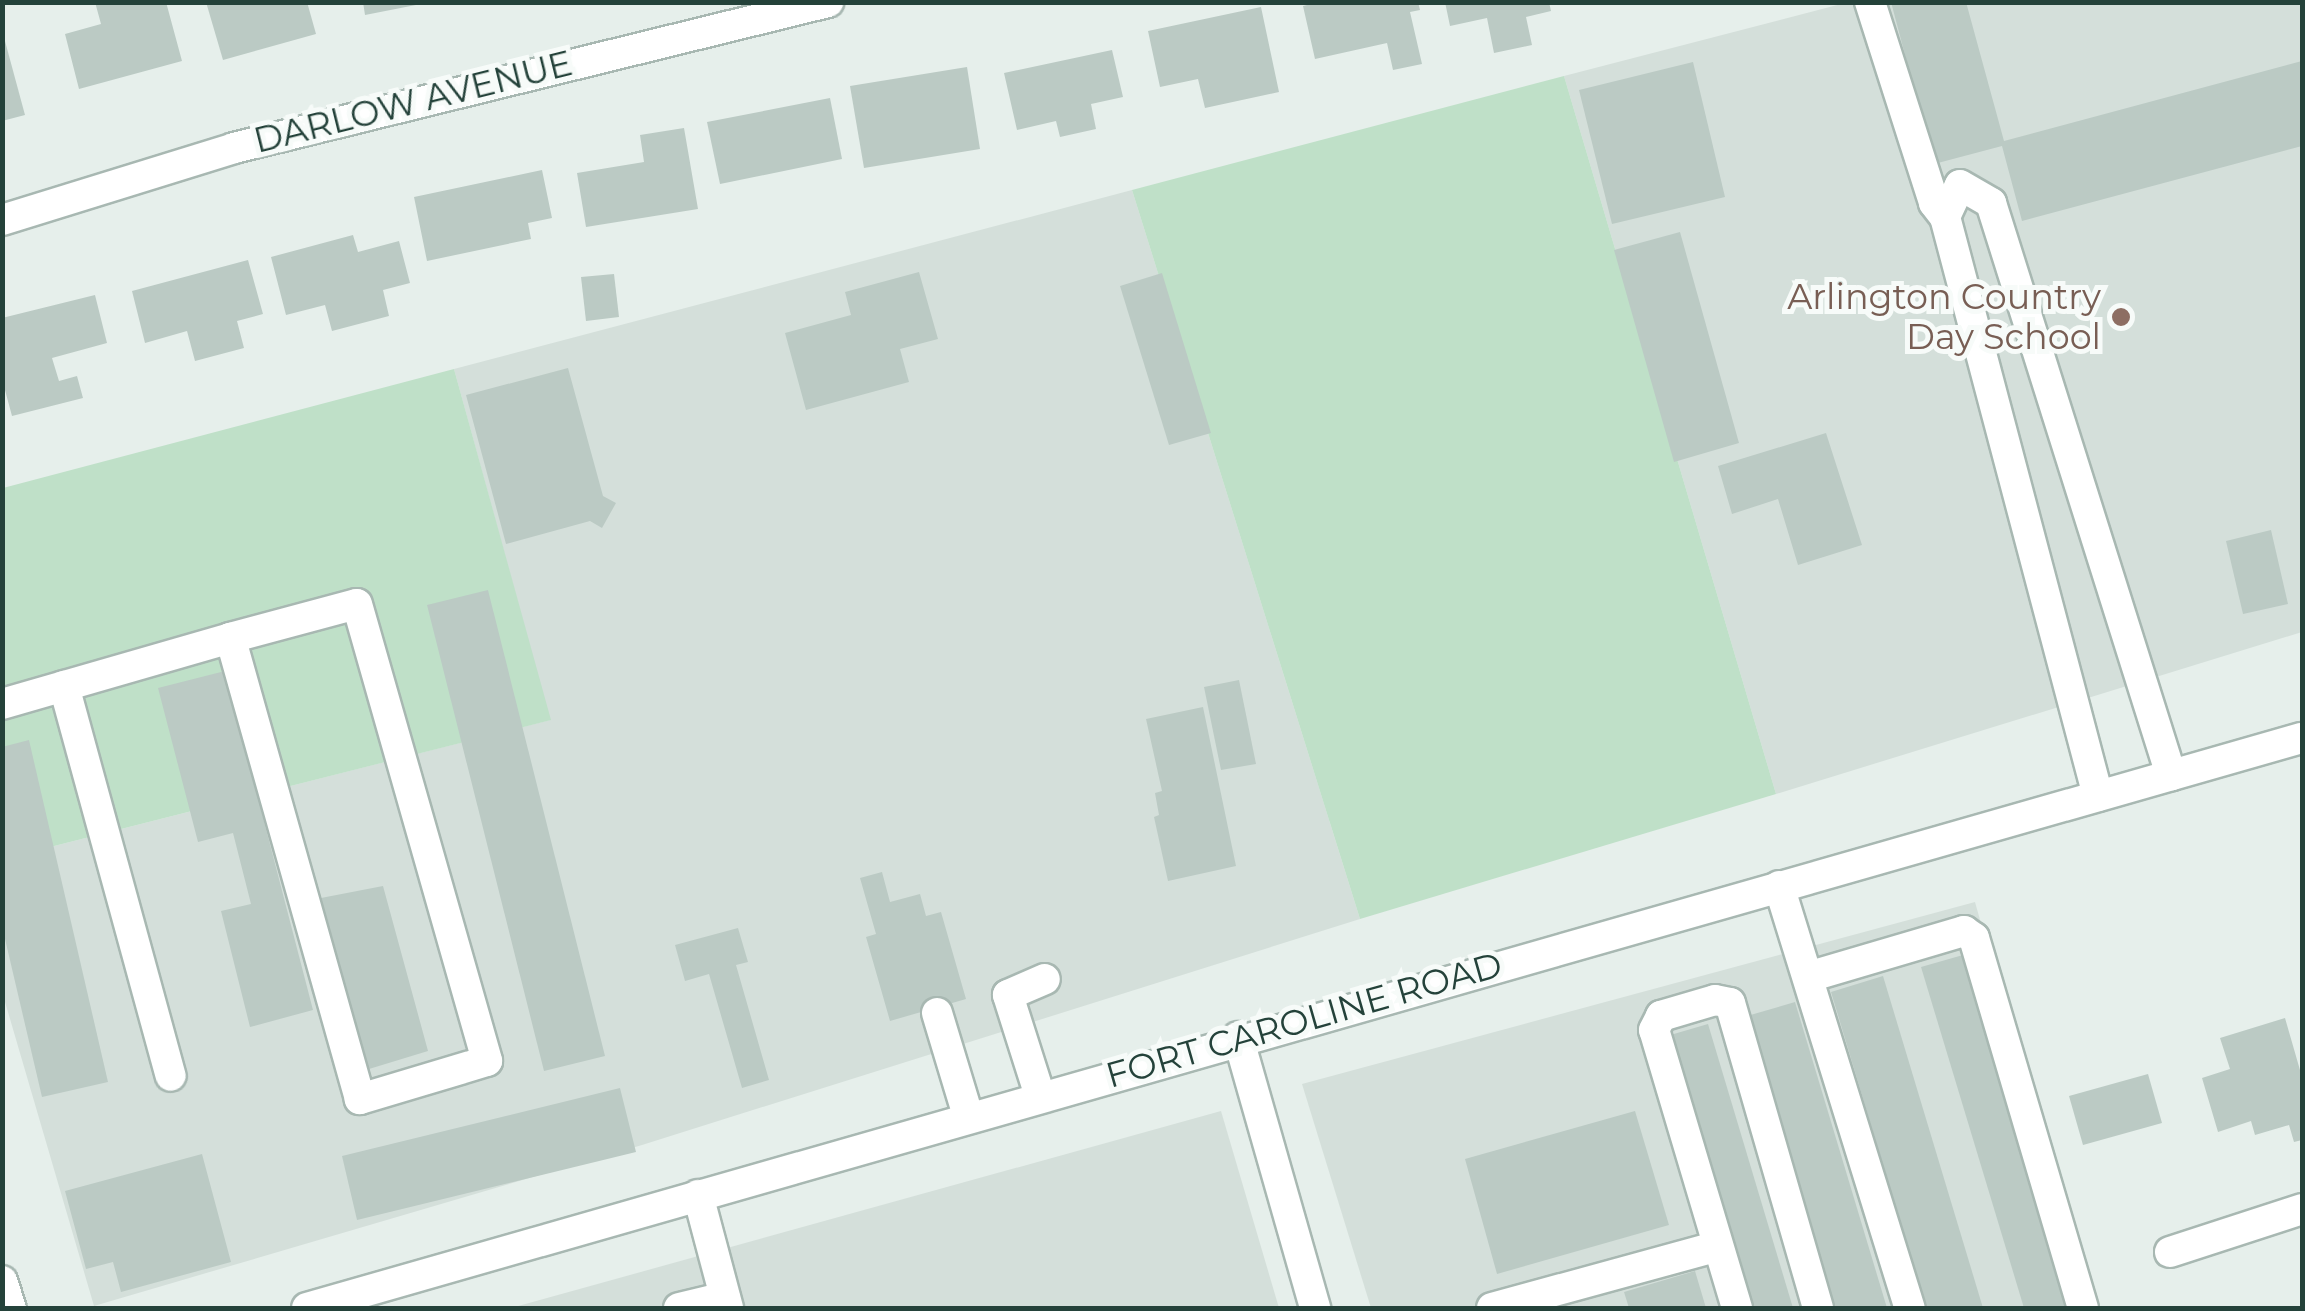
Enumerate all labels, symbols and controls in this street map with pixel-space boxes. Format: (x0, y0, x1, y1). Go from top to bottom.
street label: DARLOW AVENUE (250, 42, 576, 162)
place label: Arlington Country Day School (1787, 276, 2101, 358)
marker: Arlington Country Day School (2110, 306, 2132, 328)
street label: FORT CAROLINE ROAD (1101, 943, 1507, 1097)

